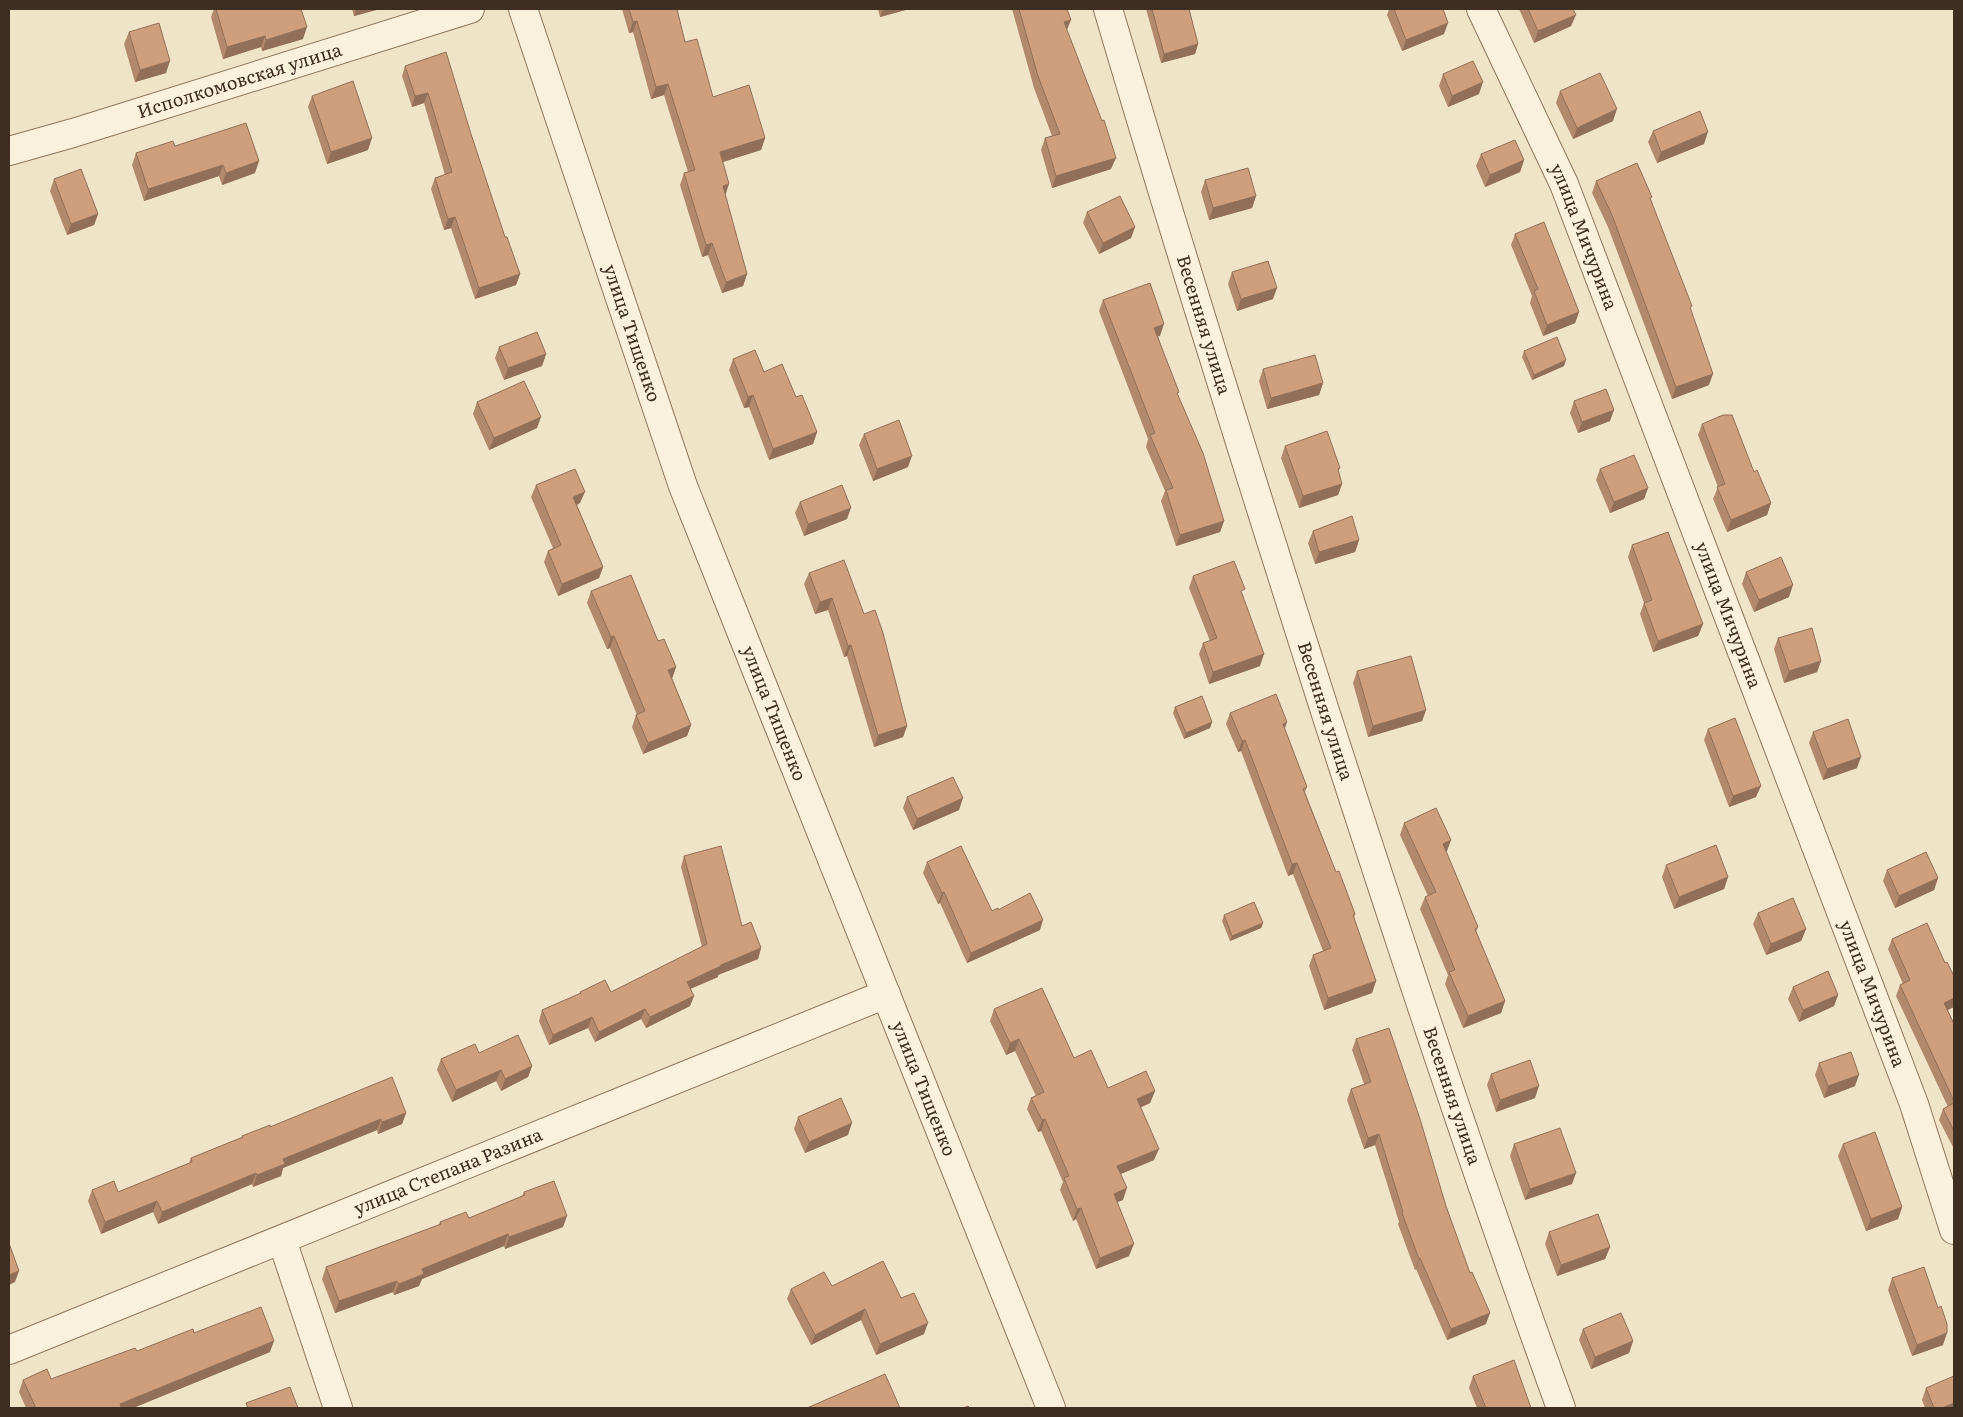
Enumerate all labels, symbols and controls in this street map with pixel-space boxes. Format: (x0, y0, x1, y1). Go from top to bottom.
street label: Исполкомовская улица (134, 35, 345, 124)
street label: улица Мичурина (1544, 158, 1626, 314)
street label: Весенняя улица (1171, 251, 1239, 398)
street label: улица Тищенко (598, 260, 669, 405)
street label: улица Мичурина (1689, 537, 1770, 692)
street label: Весенняя улица (1292, 638, 1362, 784)
street label: улица Тищенко (736, 641, 814, 785)
street label: улица Мичурина (1833, 916, 1914, 1071)
street label: улица Тищенко (886, 1016, 964, 1160)
street label: Весенняя улица (1417, 1023, 1489, 1168)
street label: улица Степана Разина (349, 1120, 546, 1221)

